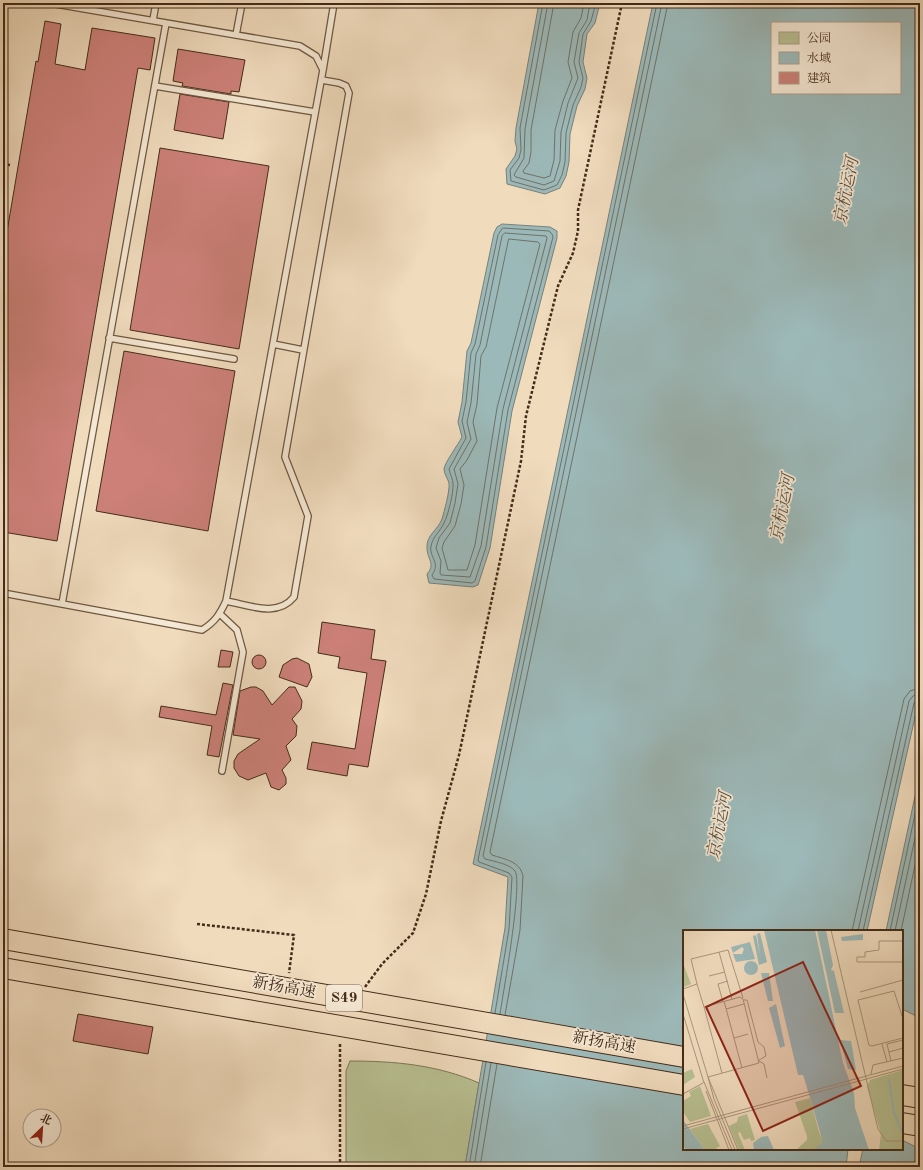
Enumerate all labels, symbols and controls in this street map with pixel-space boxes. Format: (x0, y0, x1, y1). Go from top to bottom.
legend (771, 22, 901, 94)
text: 公园 (807, 32, 831, 45)
text: 水域 (807, 51, 831, 65)
text: 建筑 (807, 71, 831, 85)
water label: 京杭运河 (830, 153, 862, 226)
water label: 京杭运河 (766, 470, 798, 543)
water label: 京杭运河 (703, 788, 735, 861)
inset map (683, 930, 903, 1150)
street label: 新扬高速 (251, 973, 317, 1001)
road number: S49 (326, 985, 362, 1011)
street label: 新扬高速 (571, 1028, 637, 1056)
north arrow (22, 1108, 62, 1148)
text: 北 (38, 1112, 53, 1128)

